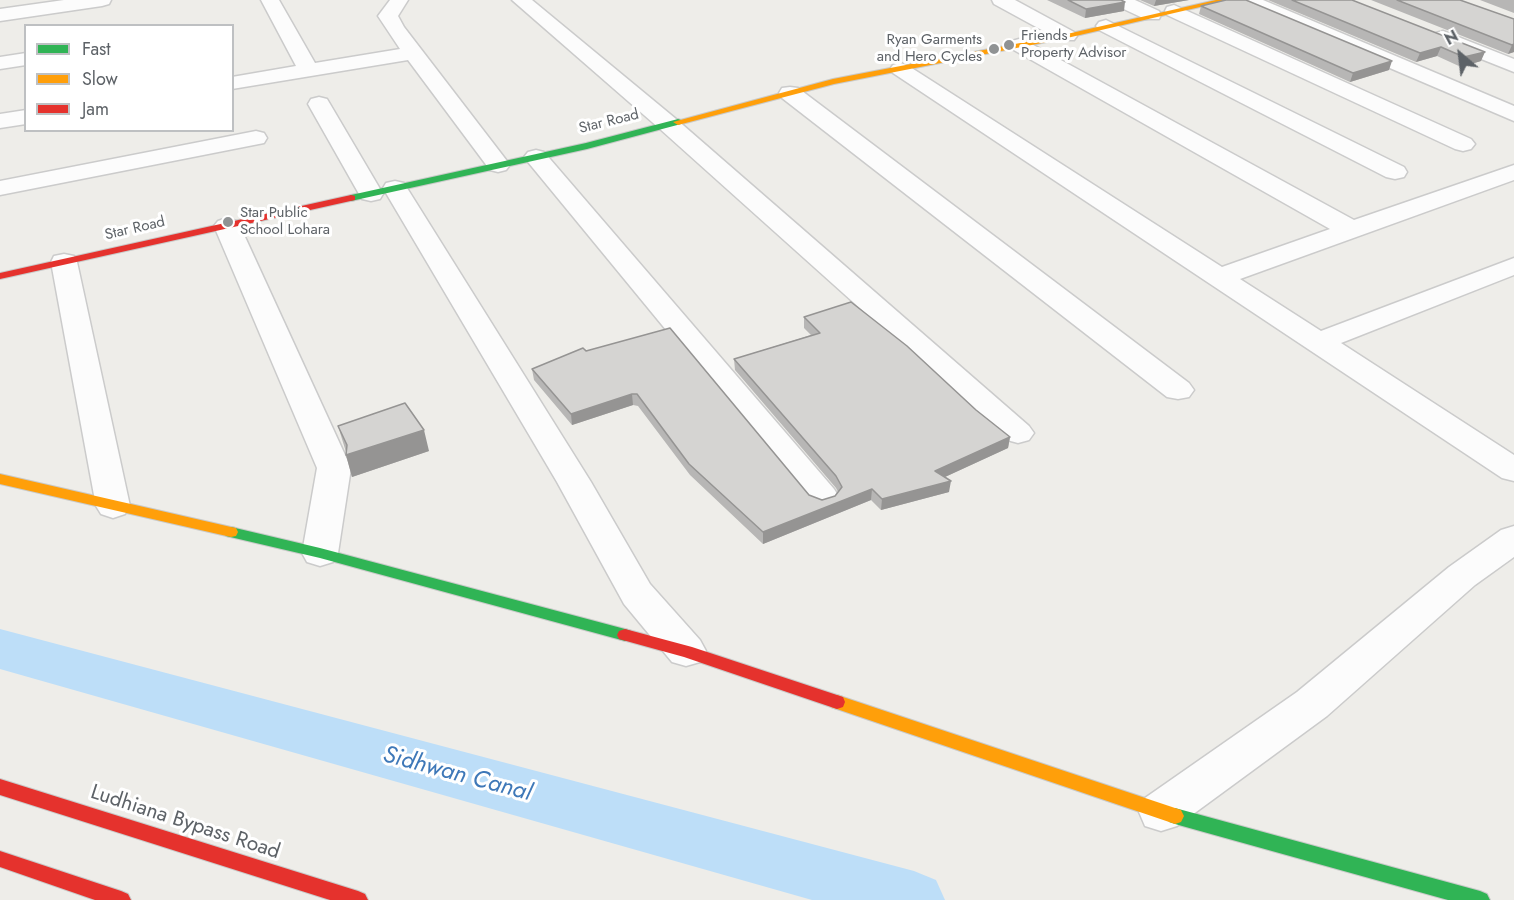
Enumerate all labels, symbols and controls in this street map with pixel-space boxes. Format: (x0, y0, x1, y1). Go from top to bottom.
legend (24, 24, 234, 132)
north arrow (1430, 24, 1490, 84)
text: N (1440, 25, 1462, 51)
place label: Friends Property Advisor (1021, 27, 1126, 62)
place label: Ryan Garments and Hero Cycles (877, 31, 982, 66)
text: Fast (82, 36, 111, 62)
marker: Friends Property Advisor (1002, 38, 1016, 52)
marker: Ryan Garments and Hero Cycles (987, 42, 1001, 56)
text: Slow (82, 66, 118, 92)
text: Jam (82, 96, 109, 122)
street label: Star Road (577, 106, 641, 138)
place label: Star Public School Lohara (240, 204, 330, 239)
street label: Star Road (103, 213, 167, 245)
marker: Star Public School Lohara (221, 215, 235, 229)
water label: Sidhwan Canal (379, 741, 535, 809)
street label: Ludhiana Bypass Road (87, 780, 283, 866)

